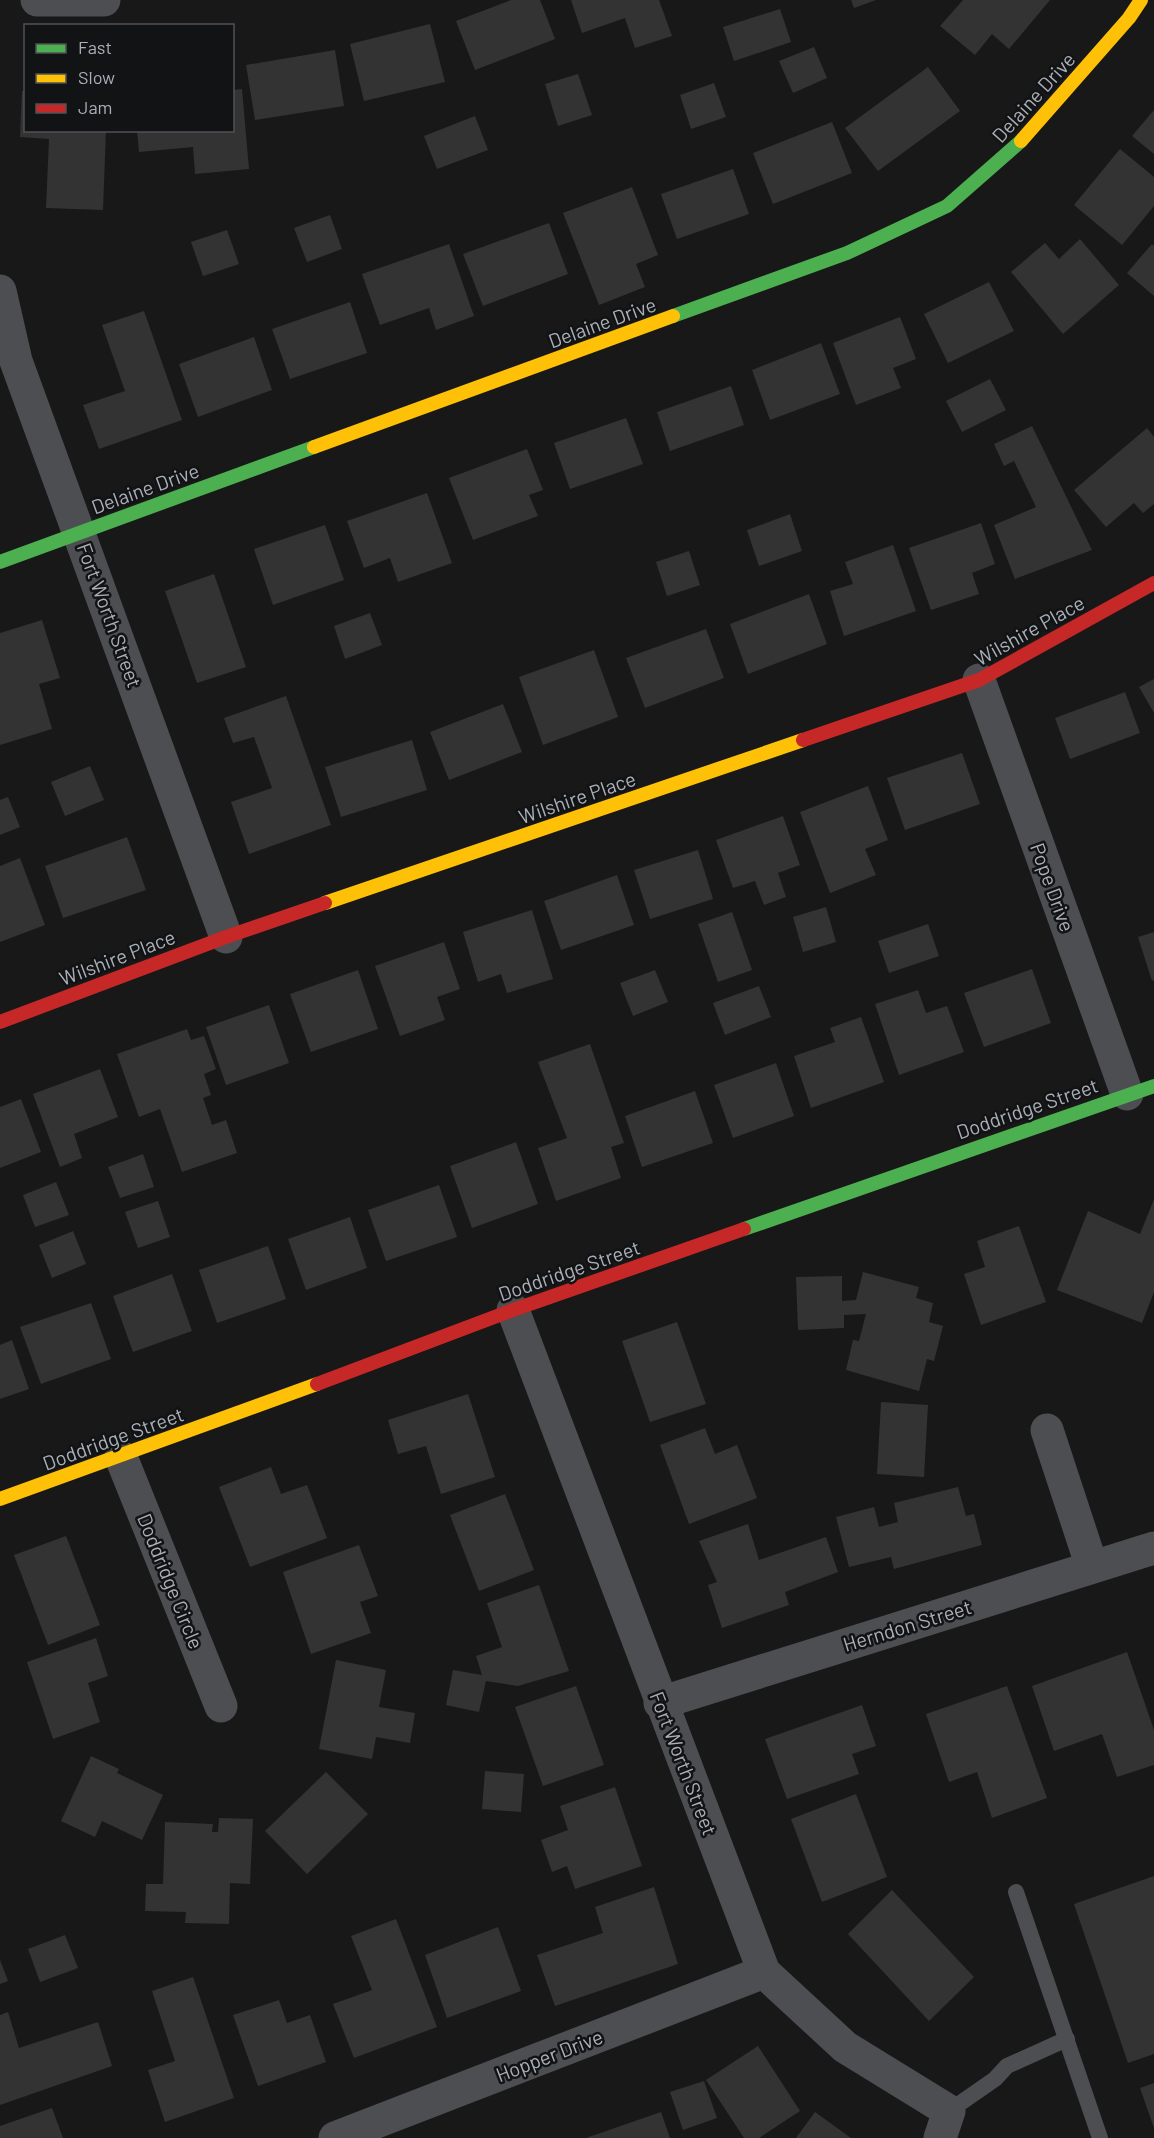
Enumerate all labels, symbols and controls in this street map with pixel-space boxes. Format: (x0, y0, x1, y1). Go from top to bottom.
legend (24, 24, 234, 132)
text: Fast (78, 36, 112, 58)
street label: Delaine Drive (986, 47, 1080, 147)
text: Slow (78, 66, 115, 88)
text: Jam (78, 96, 112, 118)
street label: Delaine Drive (545, 291, 659, 353)
street label: Delaine Drive (88, 457, 202, 519)
street label: Fort Worth Street (73, 539, 147, 691)
street label: Wilshire Place (970, 590, 1088, 670)
street label: Wilshire Place (515, 766, 639, 828)
street label: Pope Drive (1026, 839, 1080, 935)
street label: Wilshire Place (56, 924, 178, 990)
street label: Doddridge Street (953, 1073, 1101, 1143)
street label: Doddridge Street (495, 1235, 643, 1305)
street label: Doddridge Street (39, 1401, 187, 1475)
street label: Doddridge Circle (133, 1510, 209, 1652)
street label: Herndon Street (840, 1594, 974, 1656)
street label: Fort Worth Street (646, 1688, 722, 1838)
street label: Hopper Drive (492, 2024, 606, 2086)

